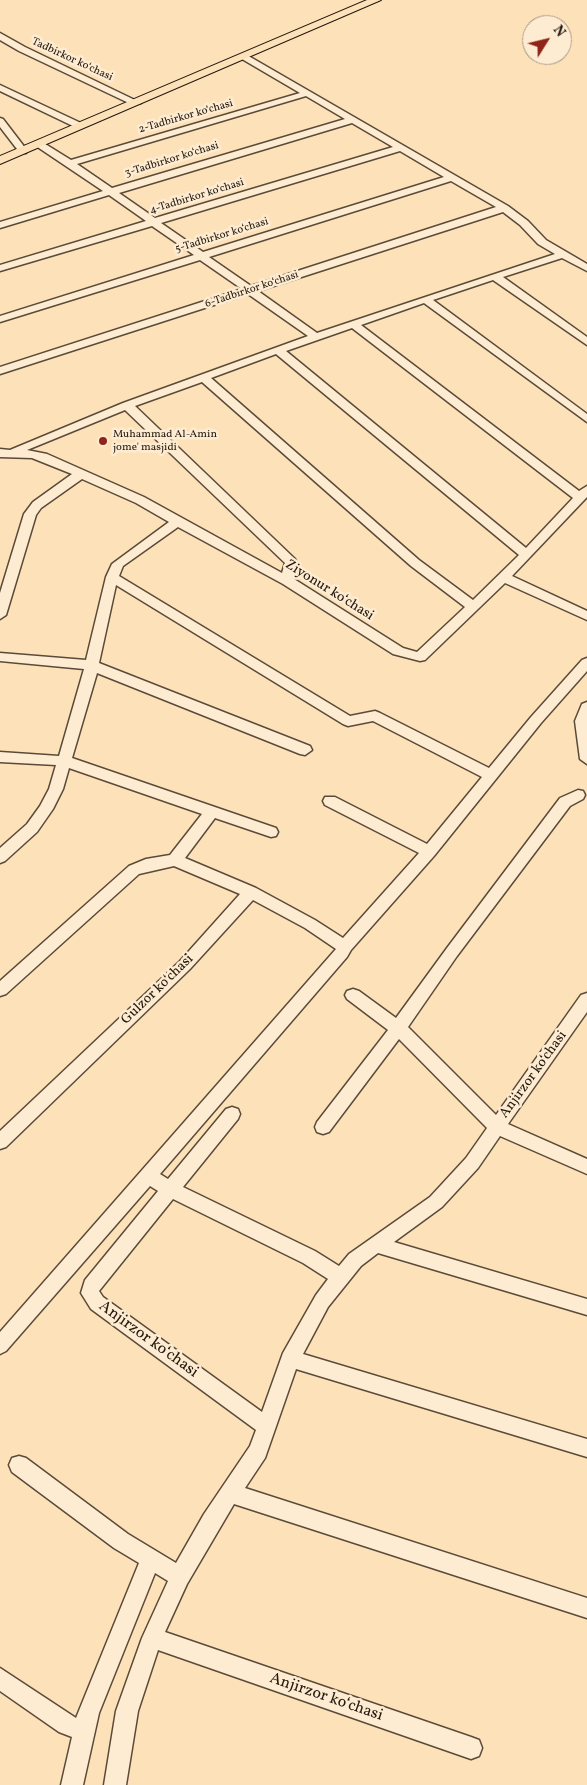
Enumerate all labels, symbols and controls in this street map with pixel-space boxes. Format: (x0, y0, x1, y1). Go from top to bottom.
north arrow (522, 15, 572, 65)
text: N (548, 22, 569, 41)
street label: Tadbirkor koʻchasi (29, 35, 115, 85)
street label: 2-Tadbirkor koʻchasi (137, 97, 235, 137)
street label: 3-Tadbirkor koʻchasi (124, 139, 220, 181)
street label: 4-Tadbirkor koʻchasi (148, 176, 246, 218)
street label: 5-Tadbirkor koʻchasi (174, 216, 270, 256)
street label: 6-Tadbirkor koʻchasi (204, 269, 300, 311)
place label: Muhammad Al-Amin jome' masjidi (113, 428, 217, 454)
marker: Muhammad Al-Amin jome' masjidi (97, 435, 109, 447)
street label: Ziyonur koʻchasi (282, 557, 376, 625)
street label: Gulzor koʻchasi (118, 951, 198, 1029)
street label: Anjirzor koʻchasi (497, 1028, 571, 1122)
street label: Anjirzor koʻchasi (94, 1297, 202, 1383)
street label: Anjirzor koʻchasi (267, 1670, 385, 1726)

